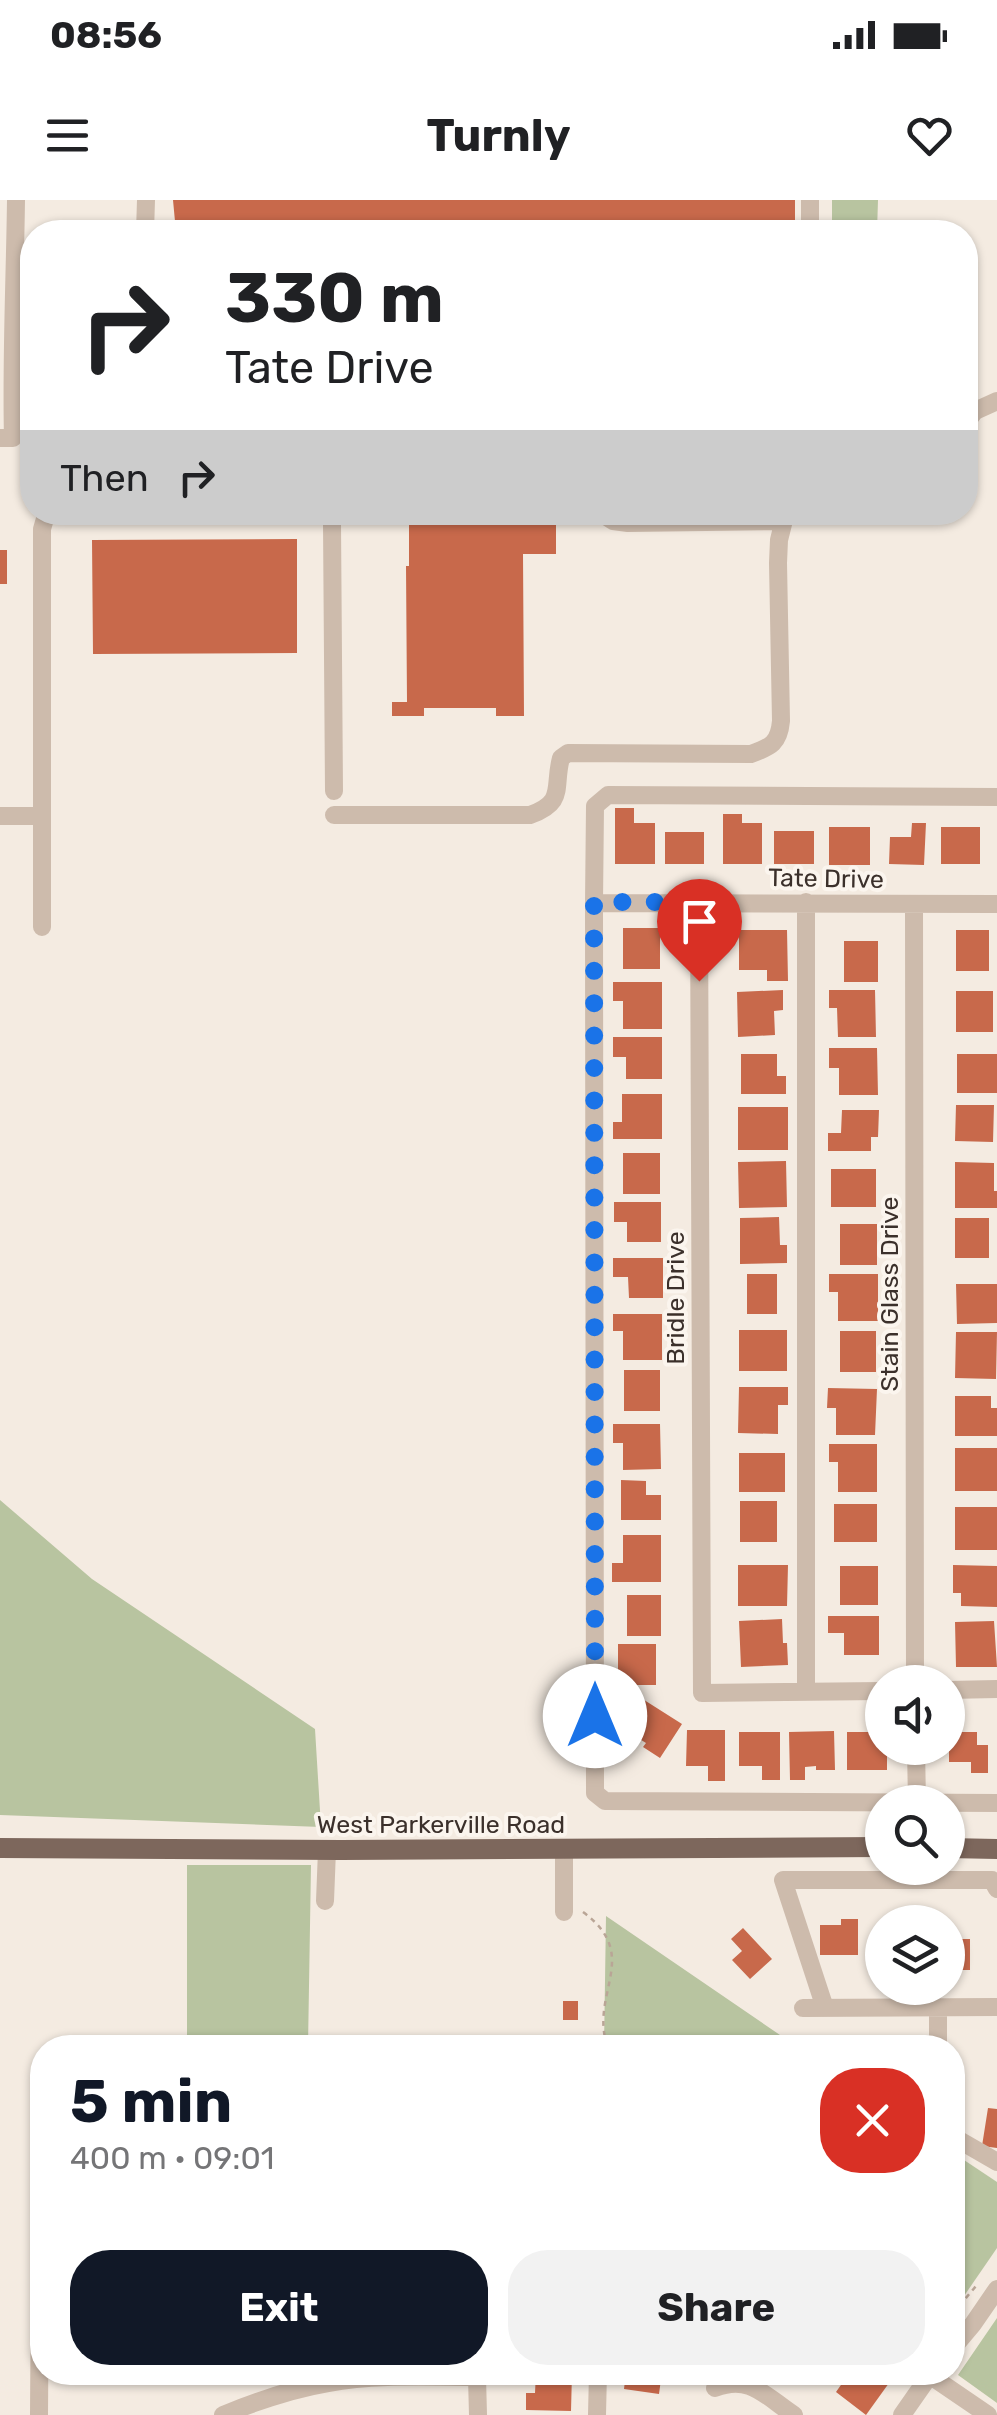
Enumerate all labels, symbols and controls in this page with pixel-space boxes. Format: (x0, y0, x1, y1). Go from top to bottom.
text: 08:56 (50, 12, 162, 58)
icon: menu (40, 108, 95, 163)
icon: heart (902, 108, 957, 163)
text: Turnly (426, 109, 571, 162)
text: 330 m (225, 257, 444, 340)
icon: right (60, 260, 190, 390)
text: Tate Drive (225, 341, 434, 394)
icon: right (169, 450, 224, 505)
text: Then (60, 455, 149, 501)
street label: Tate Drive (768, 863, 884, 894)
pin (657, 879, 742, 982)
icon: arrive (672, 894, 727, 949)
street label: Stain Glass Drive (875, 1196, 904, 1392)
street label: Bridle Drive (661, 1231, 690, 1365)
position arrow (543, 1664, 647, 1768)
map controls (865, 1665, 965, 2005)
button: sound (865, 1665, 965, 1765)
button: search (865, 1785, 965, 1885)
street label: West Parkerville Road (317, 1810, 565, 1839)
button: layers (865, 1905, 965, 2005)
text: 5 min (70, 2066, 232, 2137)
button: close (820, 2068, 925, 2173)
text: 400 m · 09:01 (70, 2139, 275, 2177)
button: Exit (70, 2250, 488, 2365)
button: Share (508, 2250, 925, 2365)

